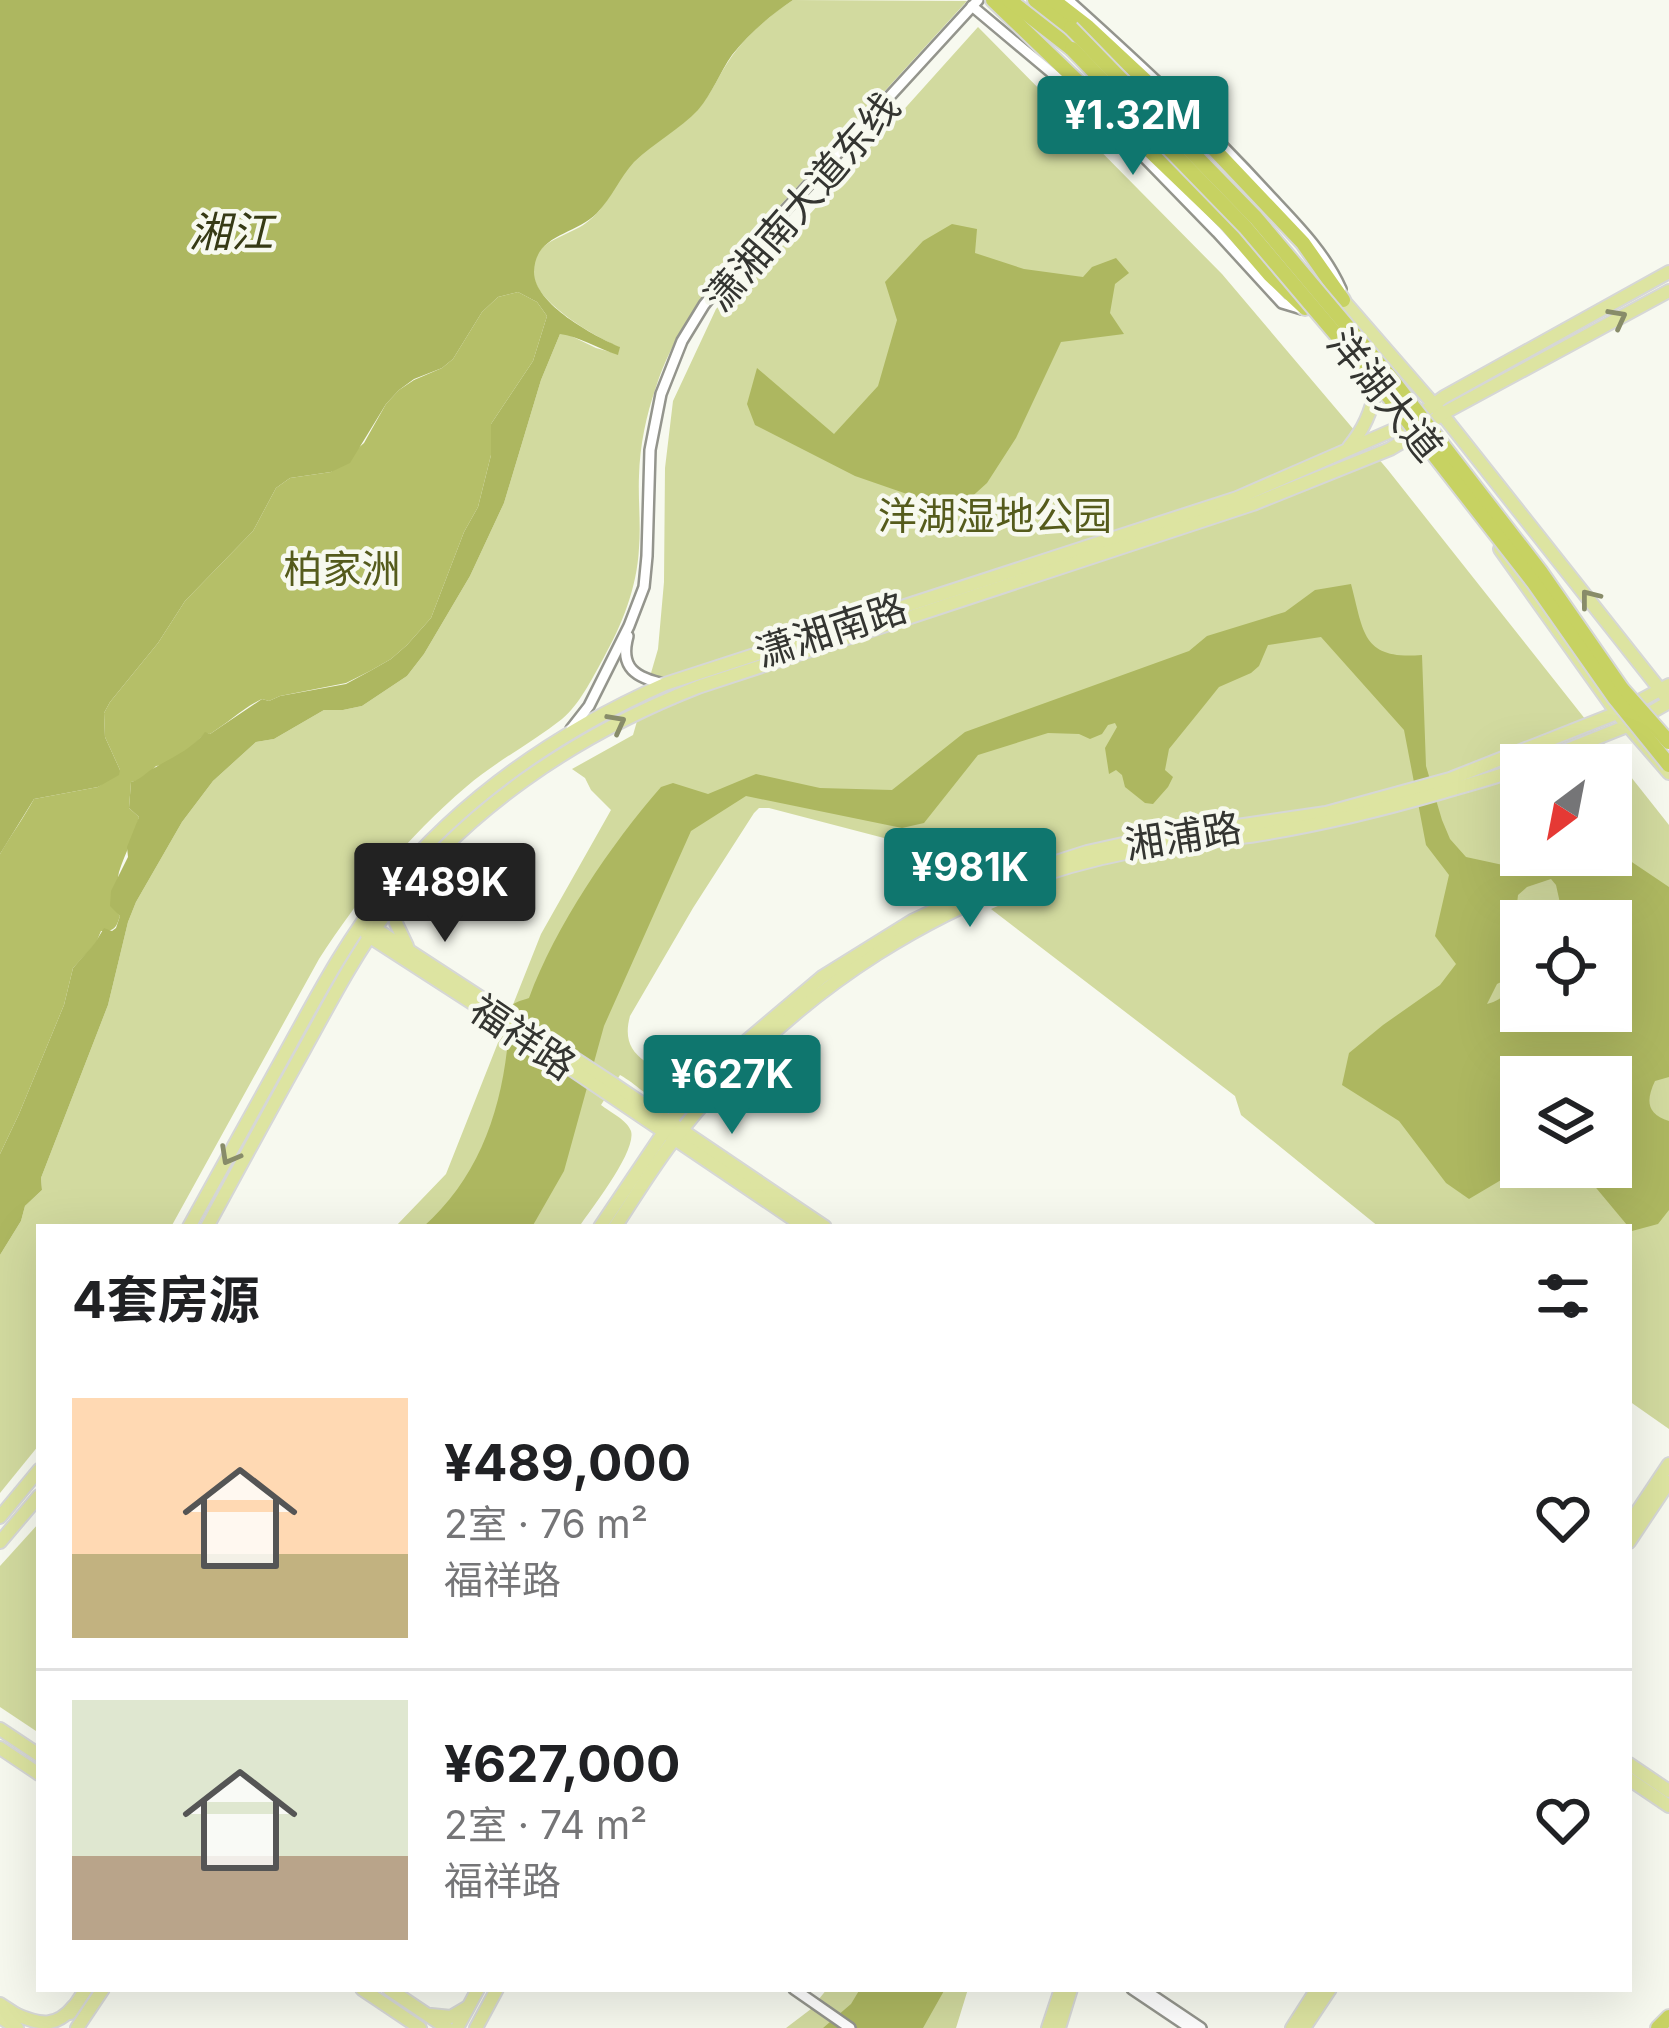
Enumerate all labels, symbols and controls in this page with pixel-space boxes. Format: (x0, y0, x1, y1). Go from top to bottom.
pin: ¥1.32M (1035, 76, 1231, 178)
street label: 潇湘南大道东线 (694, 83, 909, 320)
text: ¥1.32M (1064, 91, 1202, 138)
water label: 湘江 (189, 206, 277, 257)
one-way arrow (1606, 309, 1627, 332)
street label: 洋湖大道 (1318, 319, 1453, 470)
park label: 洋湖湿地公园 (878, 492, 1112, 539)
park label: 柏家洲 (283, 545, 401, 592)
street label: 潇湘南路 (749, 583, 912, 676)
one-way arrow (1582, 590, 1603, 612)
one-way arrow (605, 715, 627, 738)
north arrow (1500, 744, 1632, 876)
map controls (1500, 744, 1632, 1188)
street label: 湘浦路 (1121, 803, 1244, 868)
pin: ¥981K (886, 828, 1054, 930)
pin: ¥489K (361, 843, 529, 945)
text: ¥981K (911, 843, 1029, 890)
text: ¥489K (381, 858, 509, 905)
button: locate (1500, 900, 1632, 1032)
street label: 福祥路 (462, 984, 585, 1089)
pin: ¥627K (648, 1035, 816, 1137)
text: ¥627K (671, 1050, 793, 1097)
button: layers (1500, 1056, 1632, 1188)
one-way arrow (220, 1143, 243, 1164)
icon: filters (1530, 1263, 1596, 1329)
text: 4套房源 (72, 1269, 260, 1330)
text: ¥489,000 (444, 1432, 691, 1493)
icon: home (168, 1446, 312, 1590)
icon: heart (1530, 1485, 1596, 1551)
text: 2室 · 76 m² (444, 1500, 648, 1547)
text: 福祥路 (444, 1556, 561, 1603)
text: ¥627,000 (444, 1733, 680, 1794)
icon: home (168, 1748, 312, 1892)
icon: heart (1530, 1787, 1596, 1853)
text: 2室 · 74 m² (444, 1801, 647, 1848)
text: 福祥路 (444, 1857, 561, 1904)

